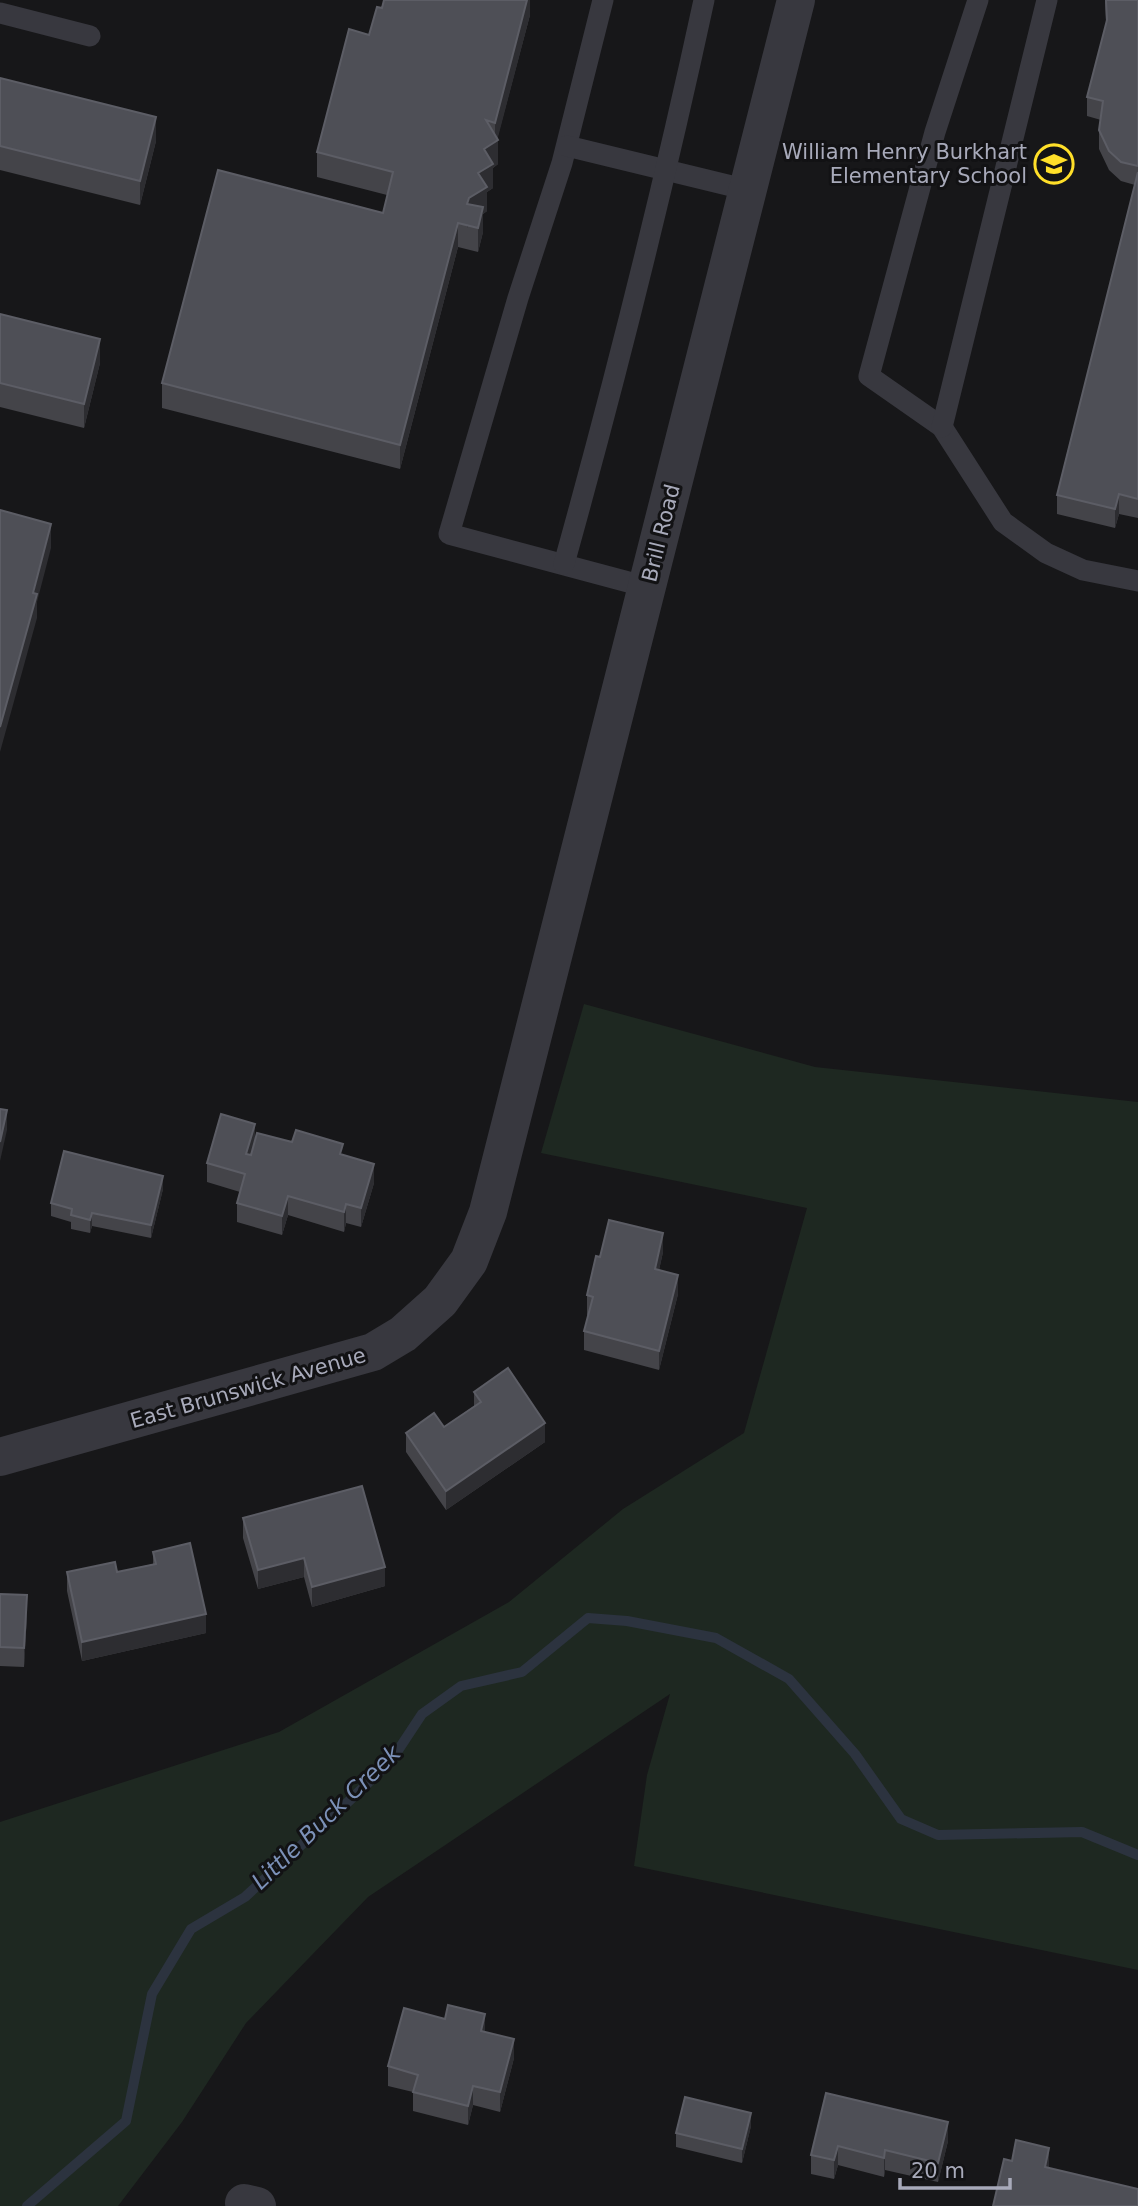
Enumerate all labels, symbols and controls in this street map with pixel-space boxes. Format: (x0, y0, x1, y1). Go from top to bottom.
place label: William Henry Burkhart Elementary School (782, 140, 1027, 188)
school or university icon: William Henry Burkhart Elementary School (1033, 143, 1075, 185)
street label: Brill Road (637, 482, 685, 584)
street label: East Brunswick Avenue (127, 1343, 369, 1433)
water label: Little Buck Creek (247, 1738, 407, 1894)
scale bar (900, 2146, 1010, 2190)
text: 20 m (911, 2159, 965, 2183)

